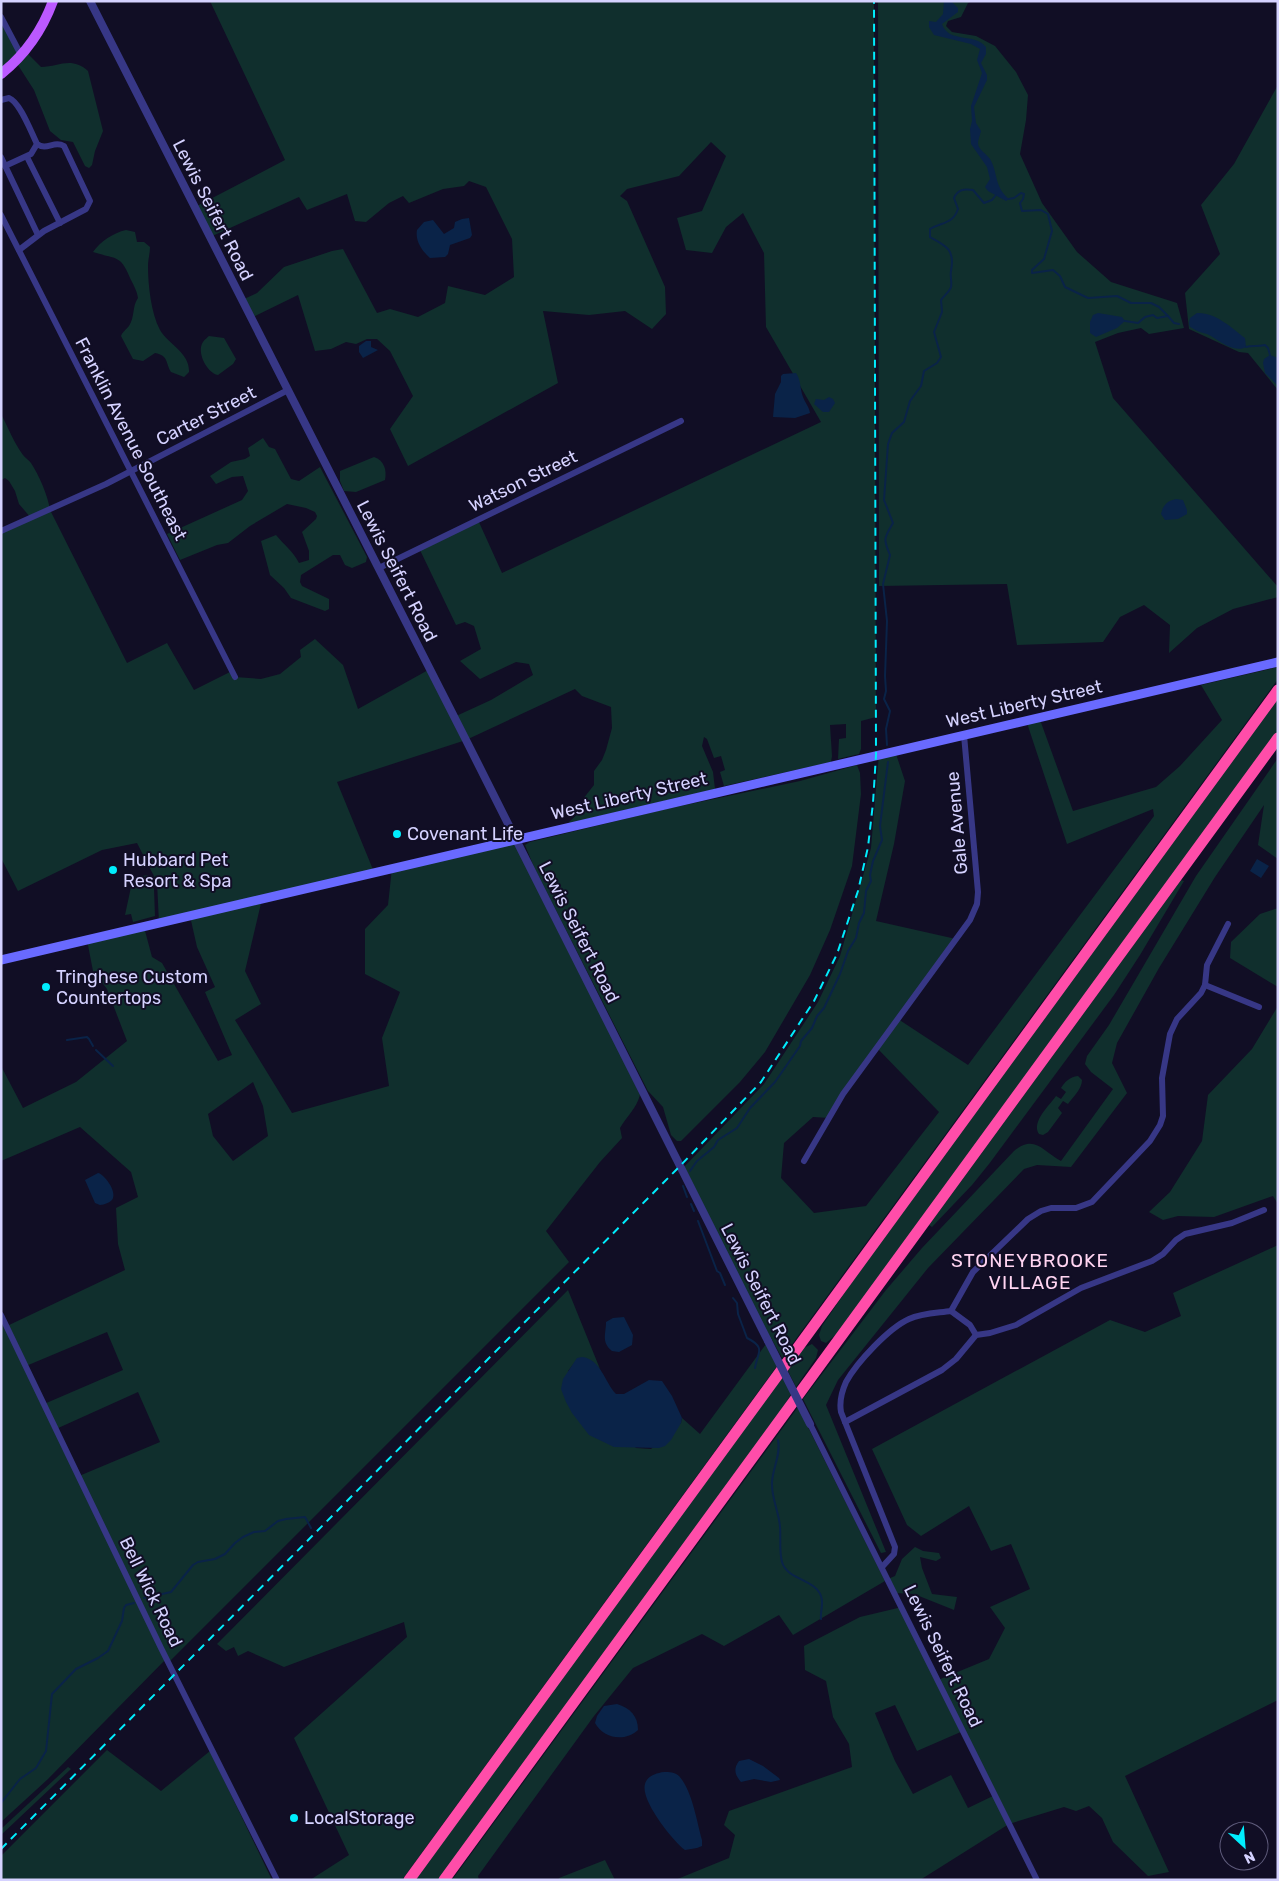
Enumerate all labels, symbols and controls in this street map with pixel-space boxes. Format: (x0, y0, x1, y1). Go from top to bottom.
street label: Lewis Seifert Road (168, 136, 258, 284)
street label: Franklin Avenue Southeast (70, 334, 192, 544)
street label: Carter Street (153, 382, 259, 450)
street label: Watson Street (465, 445, 581, 517)
street label: Lewis Seifert Road (352, 497, 442, 645)
street label: West Liberty Street (944, 675, 1104, 733)
street label: West Liberty Street (549, 767, 709, 825)
street label: Gale Avenue (942, 770, 972, 876)
place label: Covenant Life (407, 823, 523, 845)
marker: Covenant Life (391, 828, 403, 840)
place label: Hubbard Pet Resort & Spa (123, 849, 231, 892)
street label: Lewis Seifert Road (534, 858, 624, 1006)
marker: Hubbard Pet Resort & Spa (107, 864, 119, 876)
place label: Tringhese Custom Countertops (56, 966, 208, 1009)
marker: Tringhese Custom Countertops (40, 981, 52, 993)
street label: Lewis Seifert Road (716, 1220, 806, 1368)
district label: STONEYBROOKE VILLAGE (951, 1249, 1109, 1294)
street label: Bell Wick Road (115, 1533, 187, 1651)
street label: Lewis Seifert Road (899, 1581, 987, 1731)
place label: LocalStorage (304, 1807, 415, 1829)
marker: LocalStorage (288, 1812, 300, 1824)
north arrow (1219, 1821, 1269, 1871)
text: N (1241, 1847, 1258, 1867)

